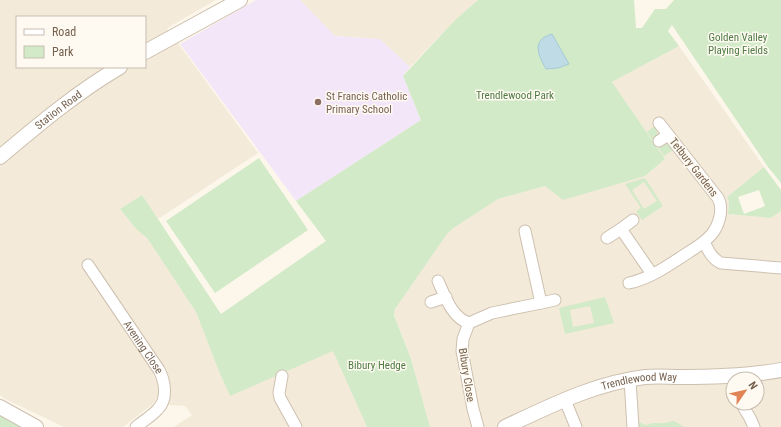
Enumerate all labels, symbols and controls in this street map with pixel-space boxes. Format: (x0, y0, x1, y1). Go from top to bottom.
legend (16, 16, 146, 68)
text: Road (52, 25, 76, 39)
park label: Golden Valley Playing Fields (708, 31, 768, 57)
text: Park (52, 45, 74, 59)
street label: Station Road (32, 88, 84, 132)
park label: Trendlewood Park (476, 89, 554, 102)
place label: St Francis Catholic Primary School (326, 90, 407, 116)
marker: St Francis Catholic Primary School (313, 97, 323, 107)
street label: Tetbury Gardens (667, 135, 721, 199)
street label: Avening Close (120, 318, 166, 376)
street label: Bibury Close (456, 347, 477, 403)
park label: Bibury Hedge (348, 359, 406, 372)
street label: Trendlewood Way (600, 371, 677, 393)
north arrow (725, 371, 765, 411)
text: N (746, 379, 760, 392)

